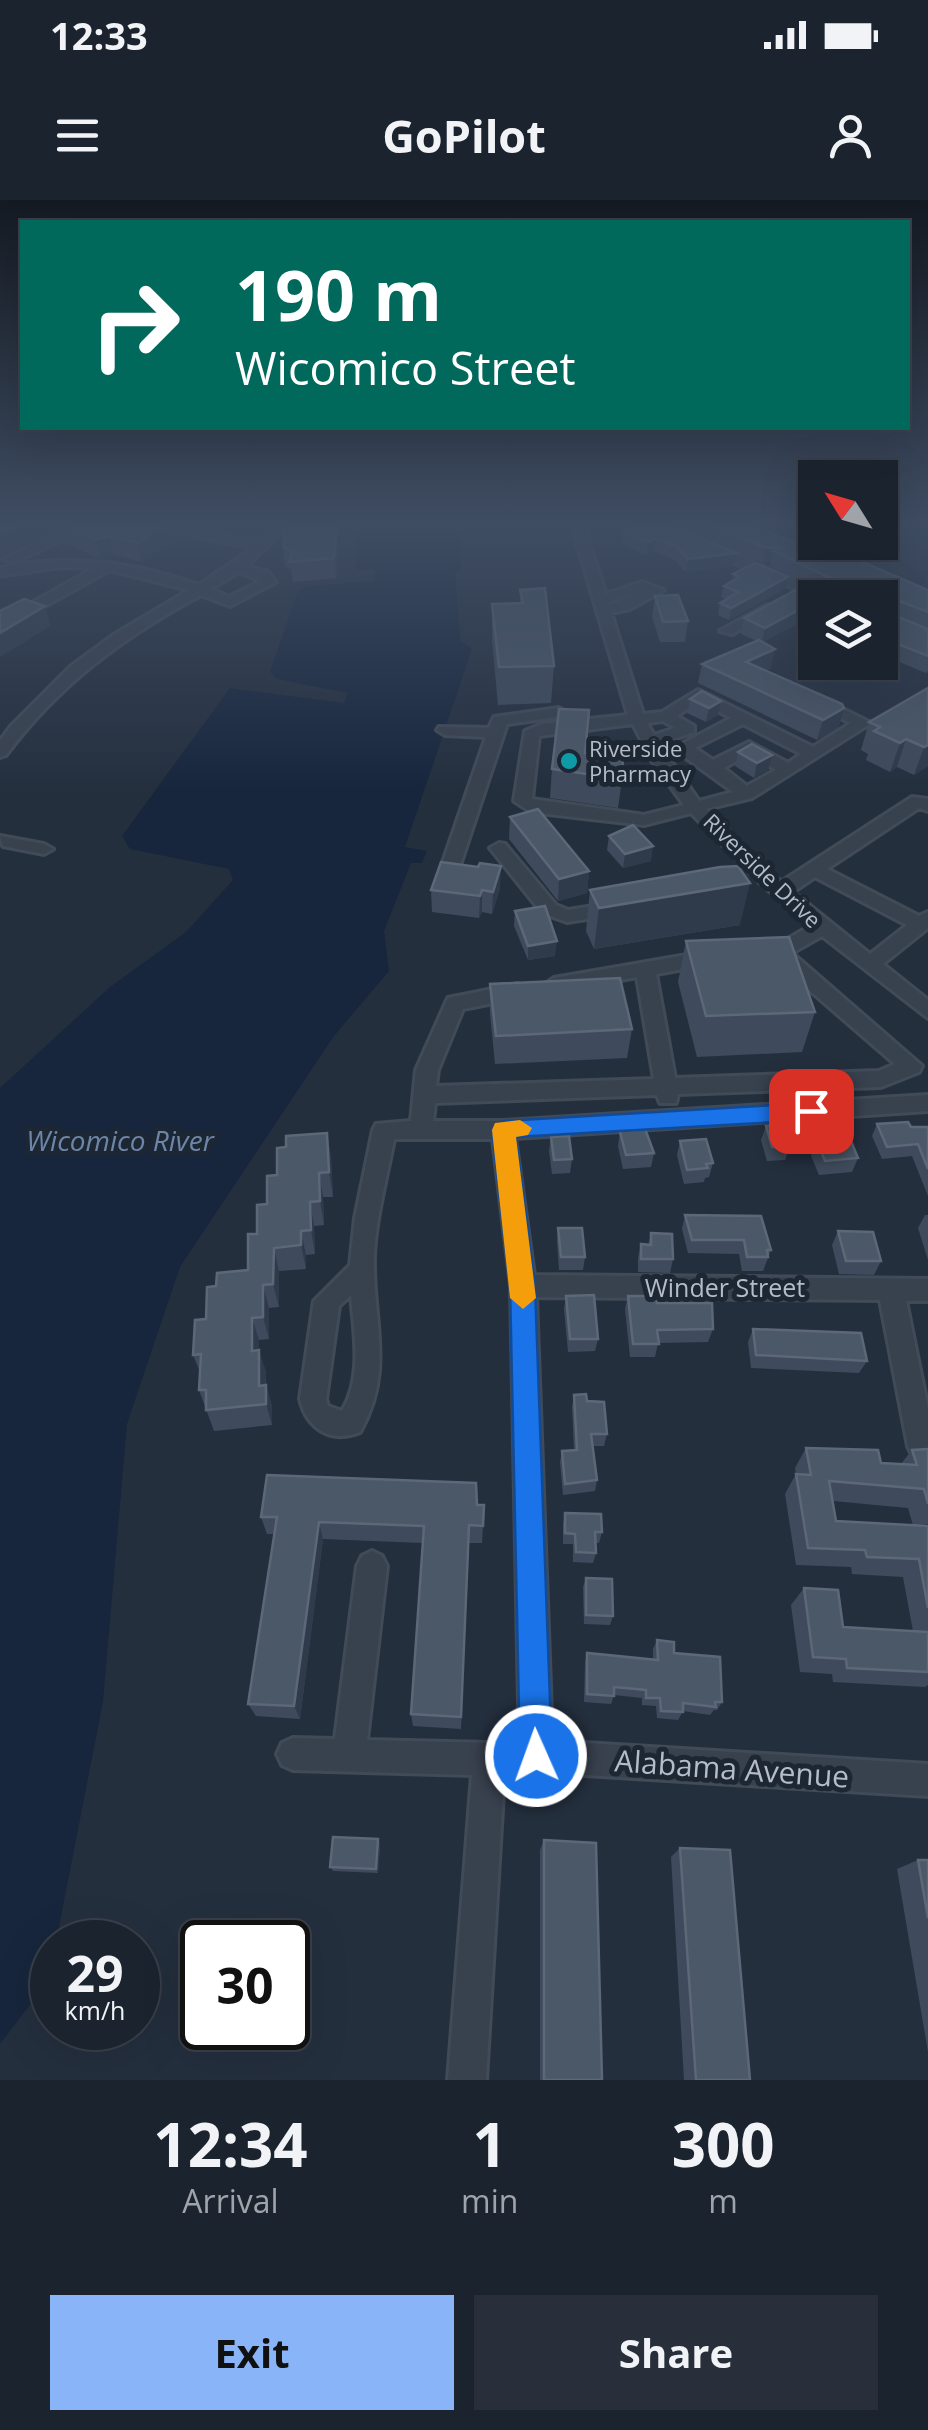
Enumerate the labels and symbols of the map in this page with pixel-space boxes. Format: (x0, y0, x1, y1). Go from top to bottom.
north arrow (798, 460, 898, 560)
place label: Riverside Pharmacy (589, 733, 692, 788)
marker: Riverside Pharmacy (558, 750, 580, 772)
street label: Riverside Drive (698, 806, 828, 934)
pin (769, 1069, 854, 1154)
water label: Wicomico River (26, 1121, 215, 1159)
street label: Winder Street (645, 1270, 805, 1304)
position arrow (484, 1704, 588, 1808)
street label: Alabama Avenue (613, 1739, 851, 1797)
speed limit sign: 30 (180, 1920, 310, 2050)

